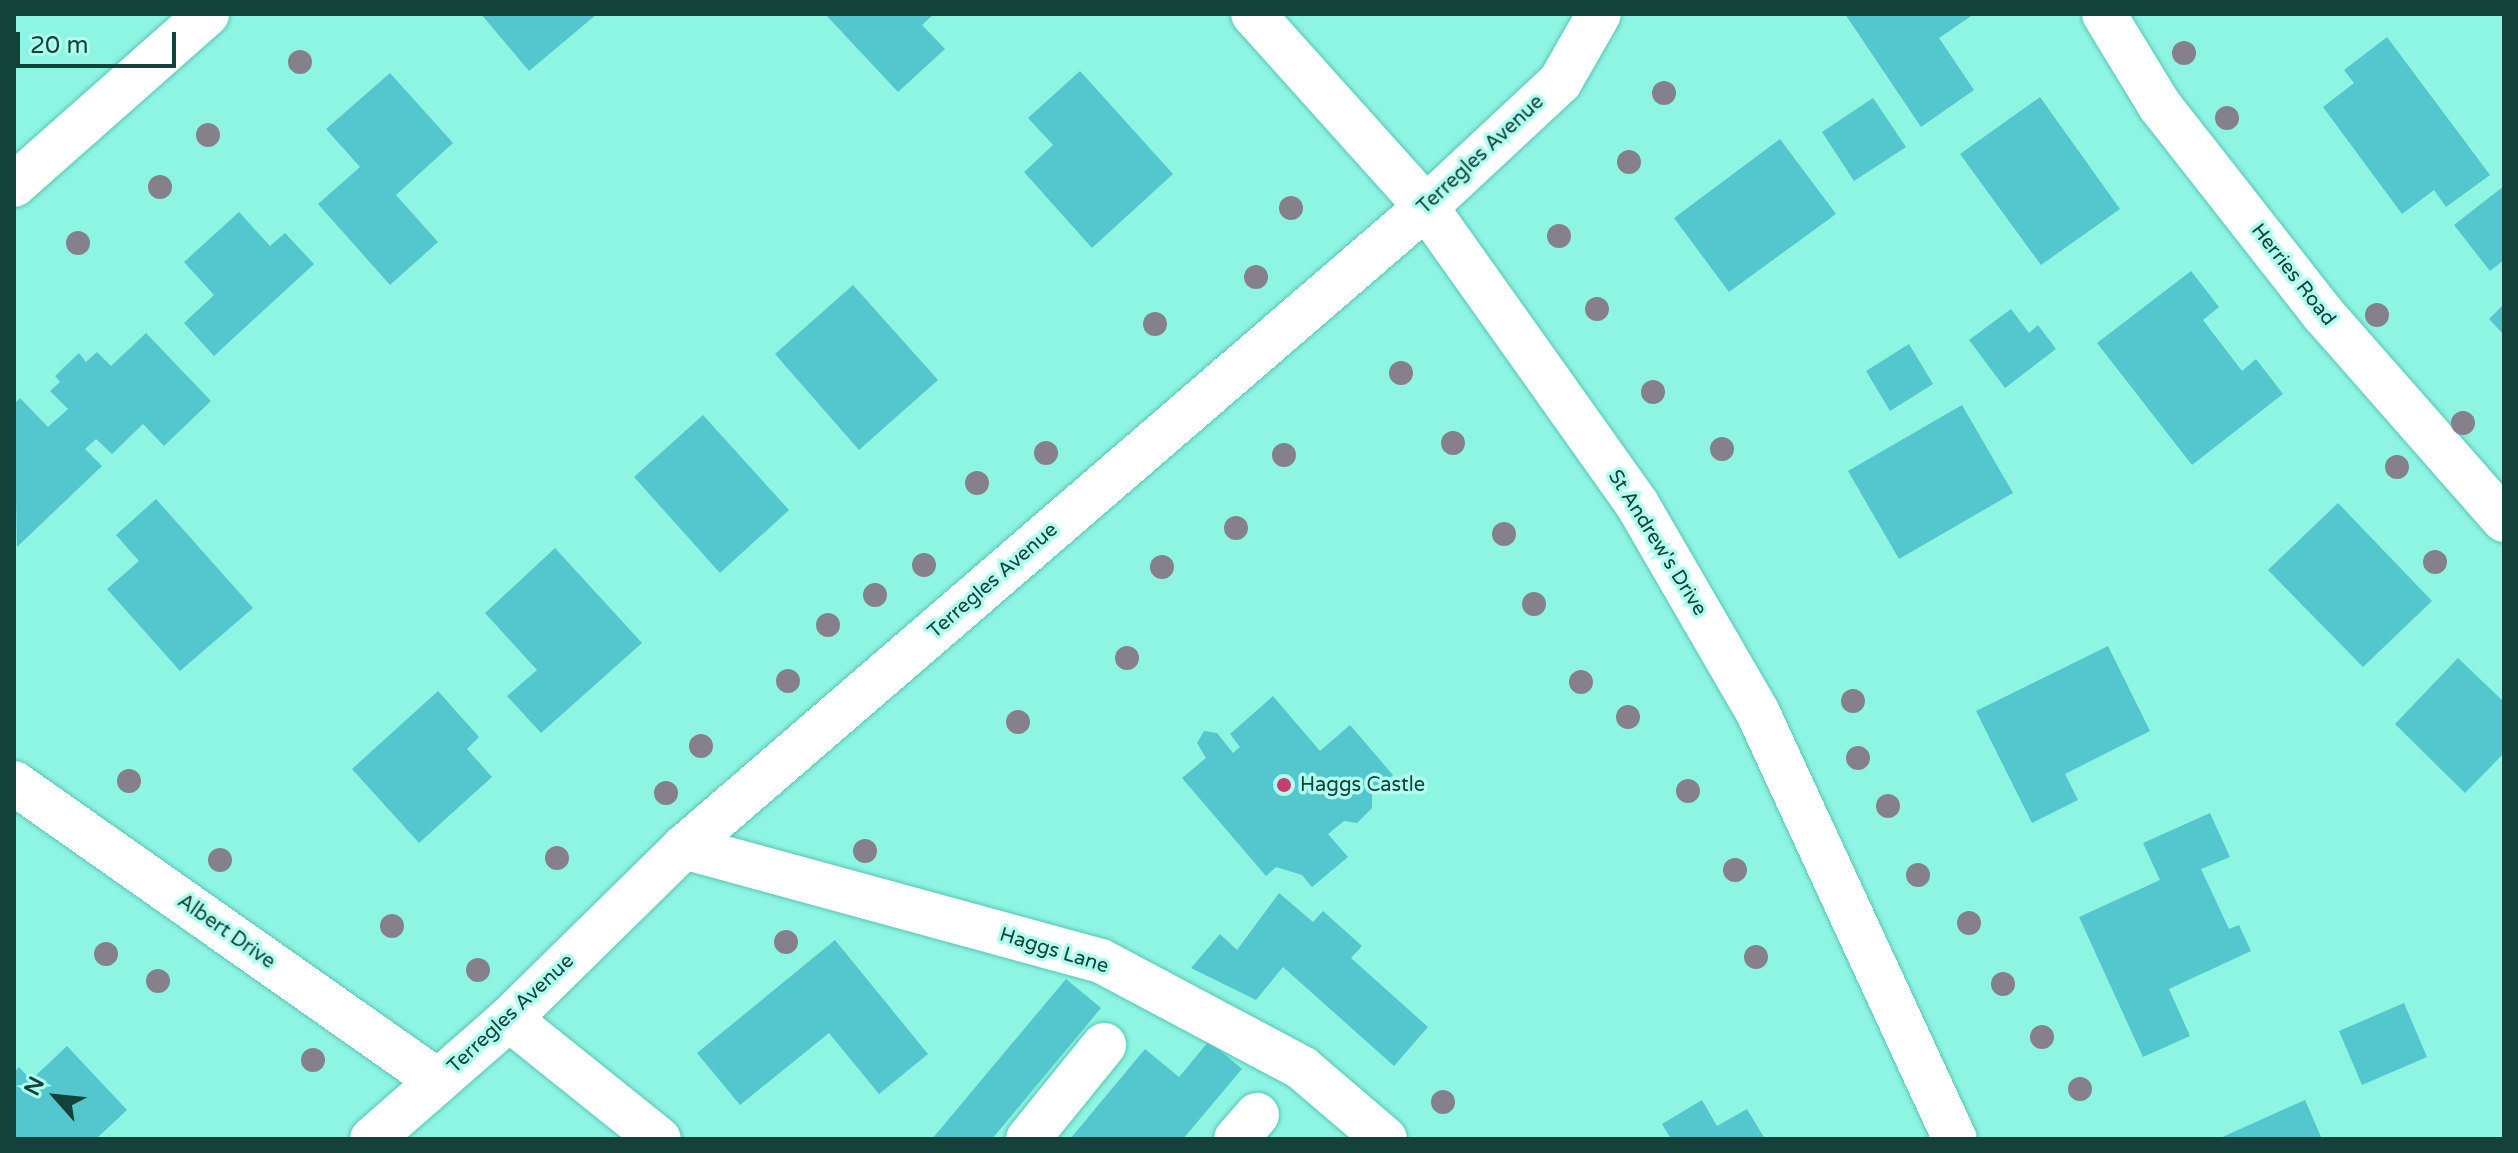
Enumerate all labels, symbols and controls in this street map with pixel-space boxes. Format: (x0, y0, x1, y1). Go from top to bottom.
scale bar (20, 16, 180, 66)
text: 20 m (30, 31, 88, 60)
street label: Terregles Avenue (1413, 90, 1549, 220)
street label: Herries Road (2246, 219, 2340, 331)
street label: St Andrew's Drive (1603, 466, 1711, 620)
street label: Terregles Avenue (923, 518, 1063, 644)
place label: Haggs Castle (1300, 773, 1425, 797)
marker: Haggs Castle (1275, 776, 1293, 794)
street label: Albert Drive (173, 890, 279, 974)
street label: Haggs Lane (997, 923, 1111, 979)
street label: Terregles Avenue (443, 949, 579, 1079)
north arrow (16, 1057, 96, 1137)
text: N (19, 1072, 50, 1100)

